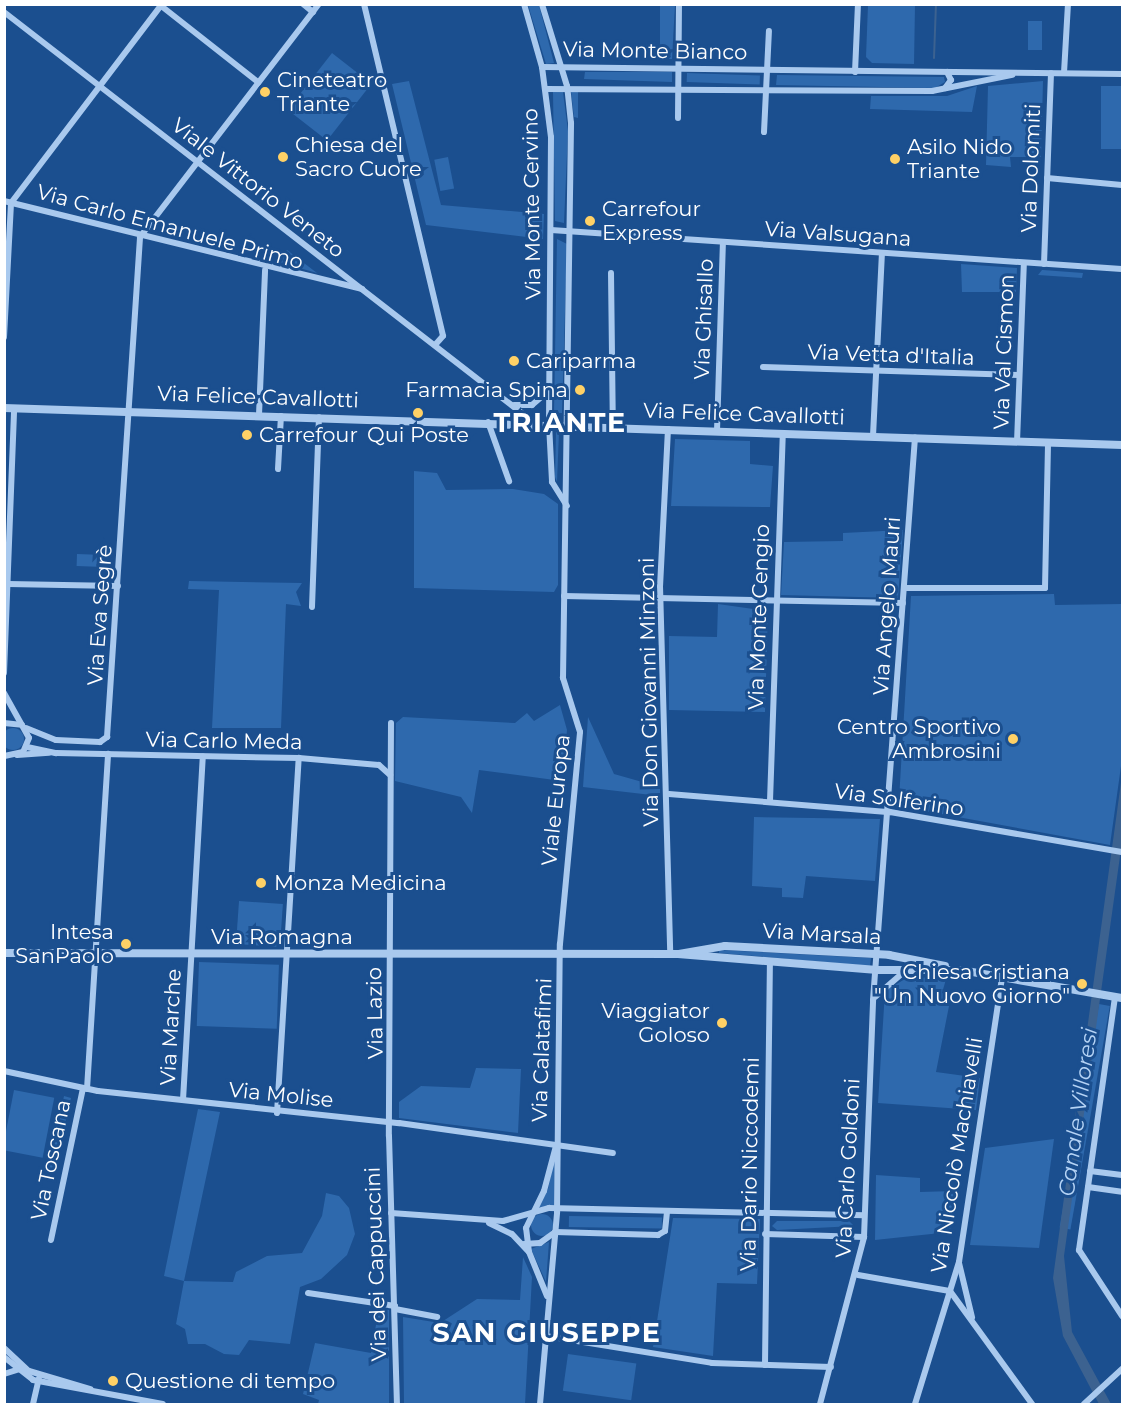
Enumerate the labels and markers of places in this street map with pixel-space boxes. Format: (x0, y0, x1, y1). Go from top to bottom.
place label: Cineteatro Triante (277, 67, 387, 117)
marker: Cineteatro Triante (258, 85, 272, 99)
place label: Chiesa del Sacro Cuore (295, 132, 422, 182)
place label: Asilo Nido Triante (907, 134, 1012, 184)
marker: Chiesa del Sacro Cuore (276, 150, 290, 164)
marker: Asilo Nido Triante (888, 152, 902, 166)
place label: Carrefour Express (602, 196, 701, 246)
marker: Carrefour Express (583, 214, 597, 228)
place label: Cariparma (526, 348, 637, 374)
marker: Cariparma (507, 354, 521, 368)
place label: Farmacia Spina (405, 377, 568, 403)
marker: Farmacia Spina (573, 383, 587, 397)
marker: Qui Poste (411, 406, 425, 420)
place label: Carrefour (259, 422, 358, 448)
place label: Qui Poste (367, 422, 469, 448)
marker: Carrefour (240, 428, 254, 442)
place label: Centro Sportivo Ambrosini (837, 714, 1001, 764)
marker: Centro Sportivo Ambrosini (1006, 732, 1020, 746)
place label: Monza Medicina (274, 870, 447, 896)
marker: Monza Medicina (252, 874, 270, 892)
place label: Intesa SanPaolo (15, 919, 114, 969)
marker: Intesa SanPaolo (119, 937, 133, 951)
place label: Chiesa Cristiana "Un Nuovo Giorno" (874, 959, 1070, 1009)
marker: Chiesa Cristiana "Un Nuovo Giorno" (1075, 977, 1089, 991)
place label: Viaggiator Goloso (601, 998, 710, 1048)
marker: Viaggiator Goloso (715, 1016, 729, 1030)
place label: Questione di tempo (125, 1368, 335, 1394)
marker: Questione di tempo (106, 1374, 120, 1388)

